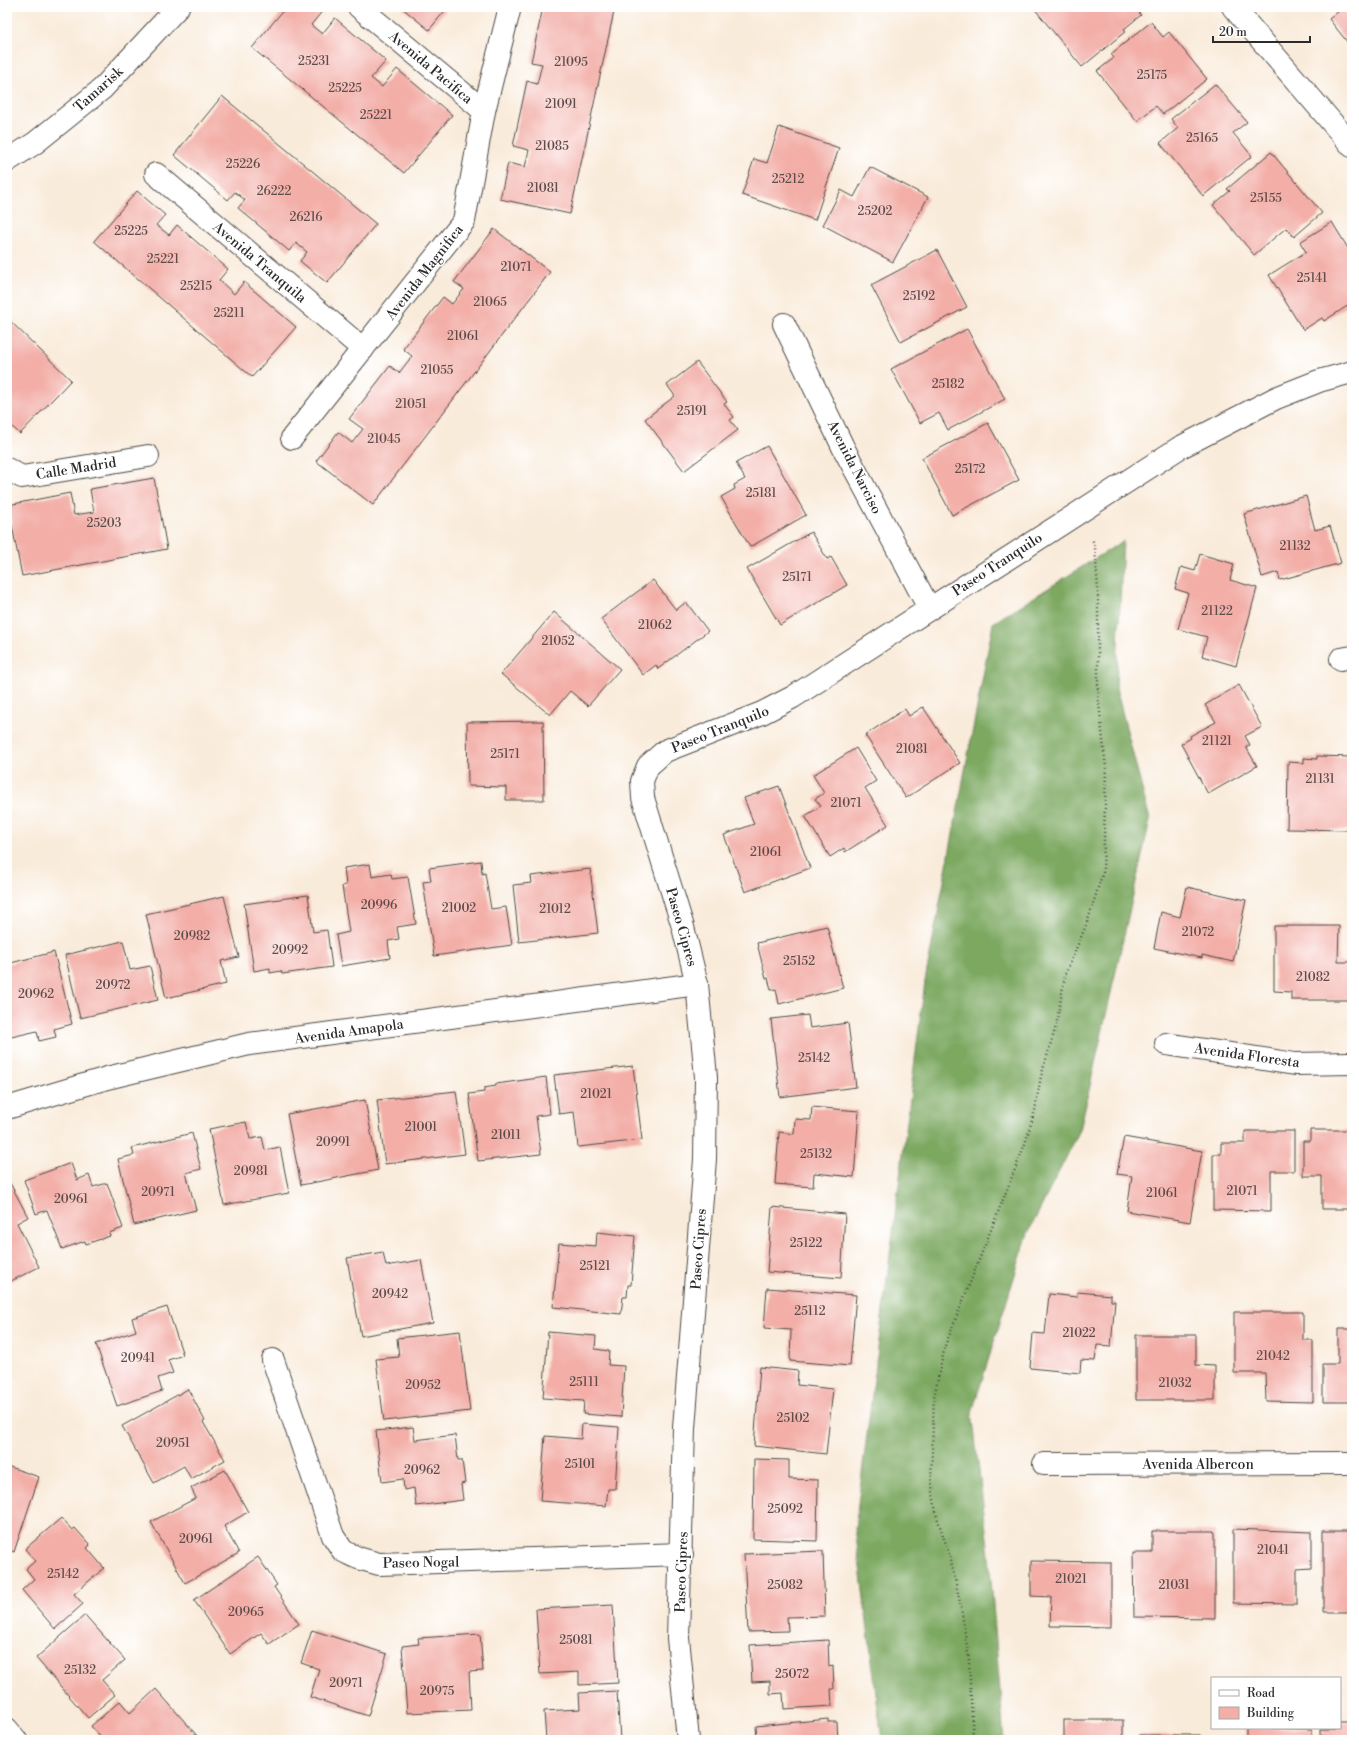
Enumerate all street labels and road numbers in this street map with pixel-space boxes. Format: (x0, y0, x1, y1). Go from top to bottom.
street label: Avenida Pacifica (384, 27, 477, 109)
street label: Tamarisk (70, 63, 127, 116)
street label: Avenida Tranquila (208, 218, 311, 308)
street label: Avenida Magnifica (381, 221, 468, 325)
street label: Avenida Narciso (822, 417, 885, 517)
street label: Calle Madrid (35, 454, 118, 484)
street label: Paseo Tranquilo (949, 529, 1046, 601)
street label: Paseo Tranquilo (669, 702, 772, 758)
street label: Paseo Cipres (661, 886, 701, 969)
street label: Avenida Amapola (293, 1015, 406, 1049)
street label: Avenida Floresta (1192, 1040, 1302, 1072)
street label: Paseo Cipres (687, 1208, 711, 1290)
street label: Avenida Albercon (1141, 1456, 1254, 1474)
street label: Paseo Cipres (672, 1531, 692, 1613)
street label: Paseo Nogal (383, 1553, 459, 1573)

